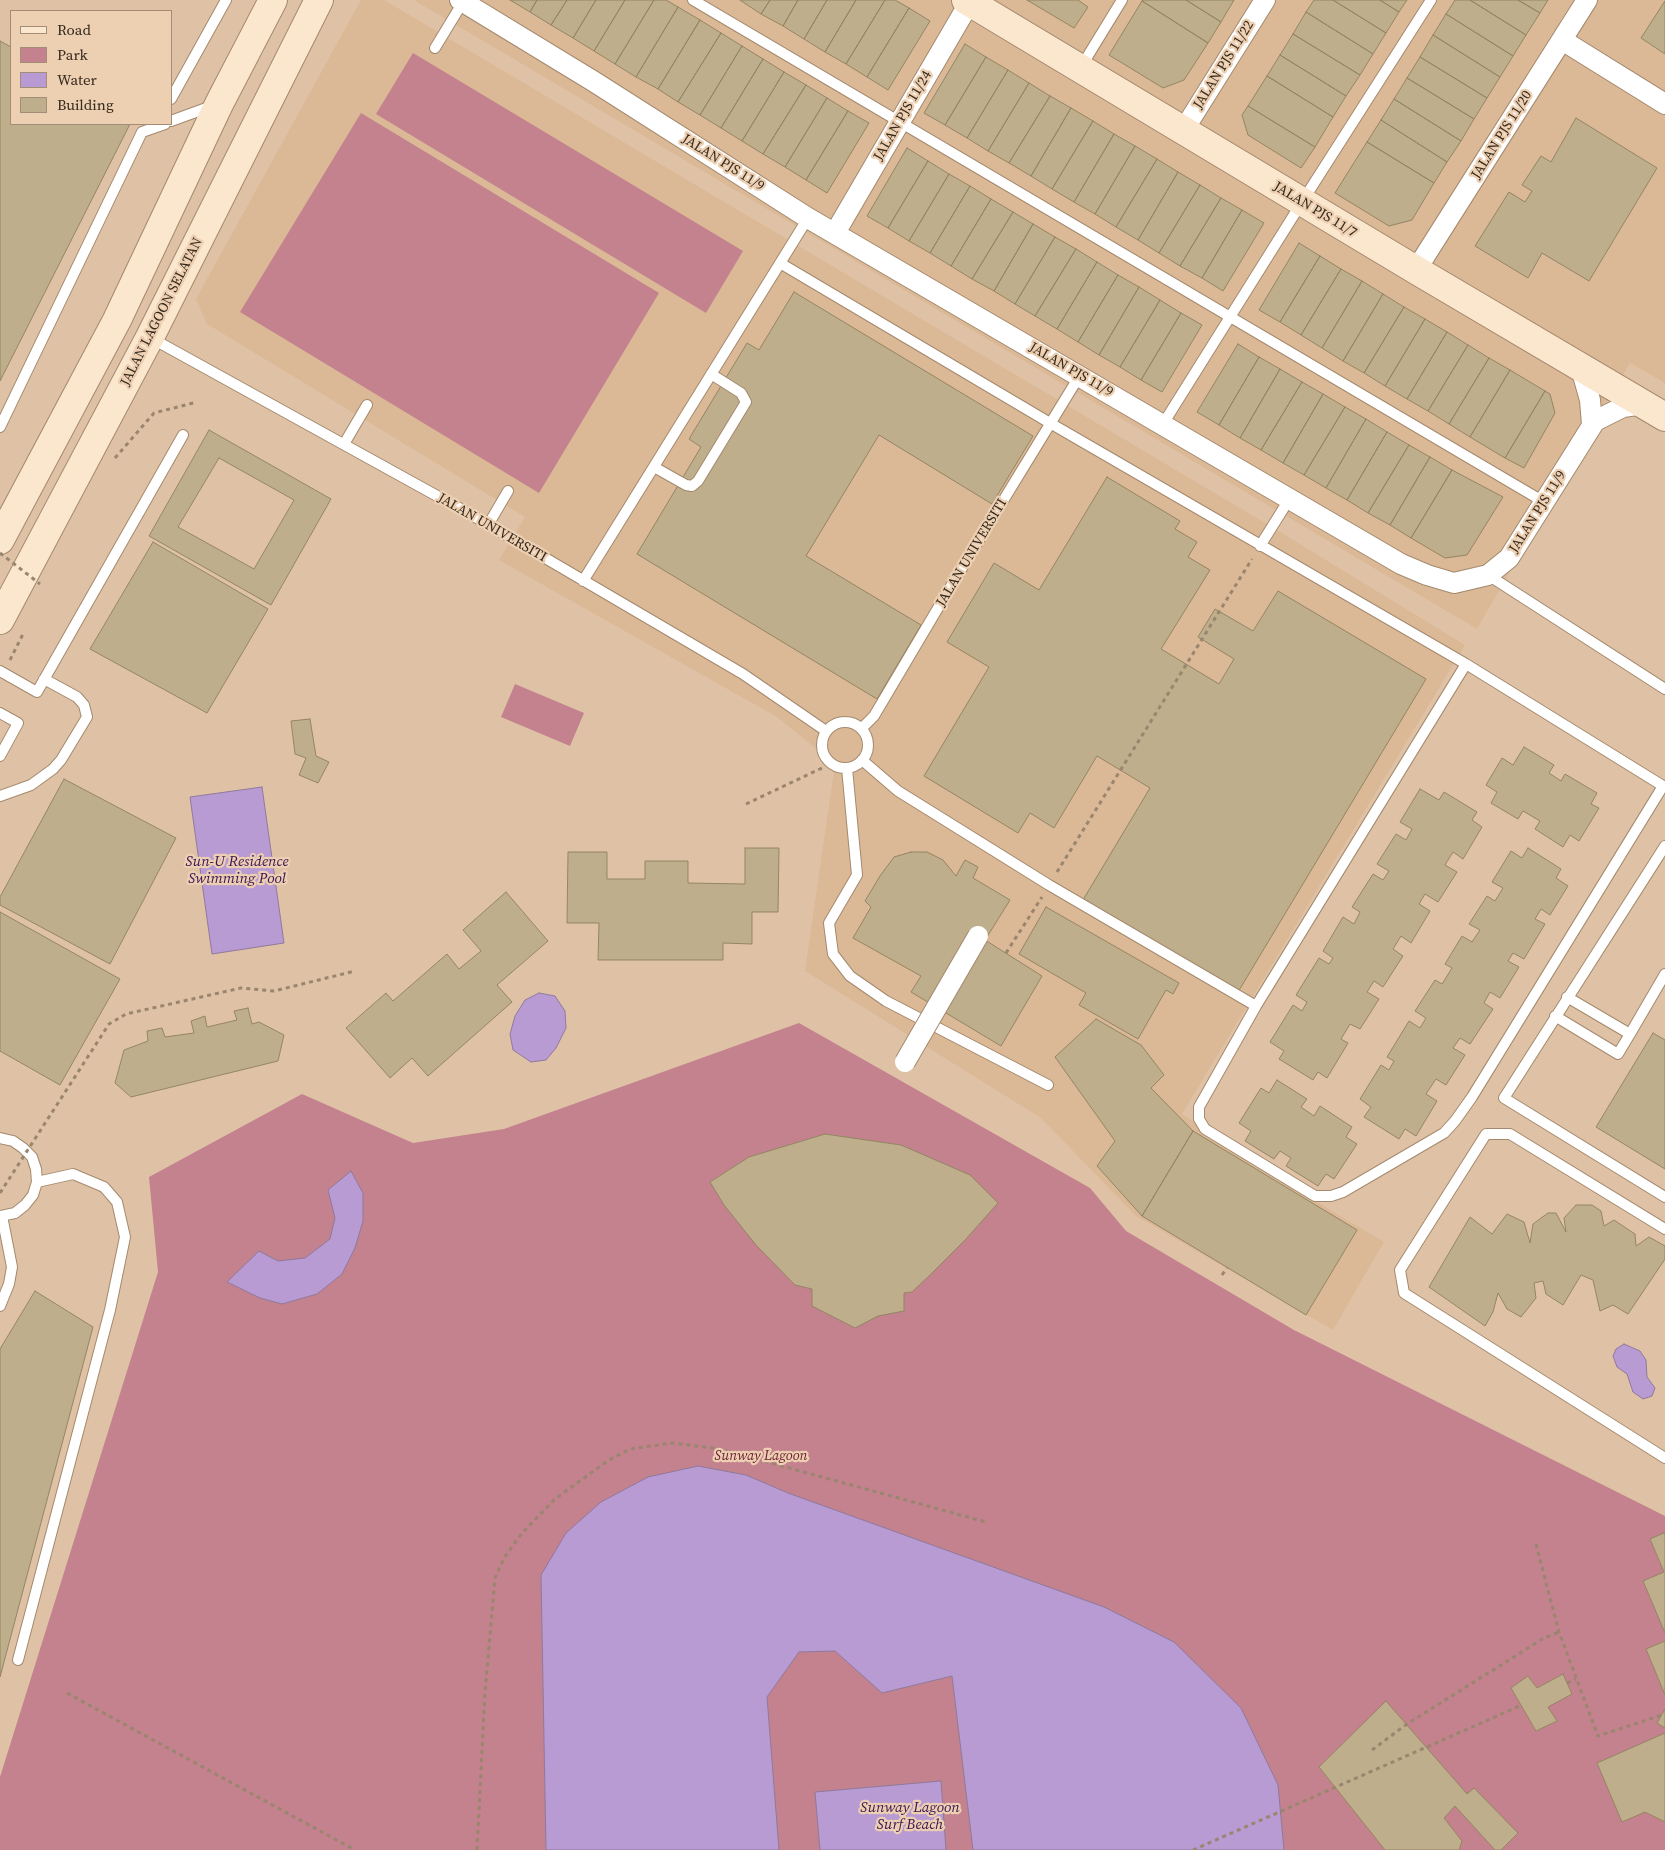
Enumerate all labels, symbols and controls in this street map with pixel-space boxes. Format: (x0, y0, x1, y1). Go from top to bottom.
legend (10, 10, 172, 125)
street label: JALAN PJS 11/22 (1190, 18, 1258, 112)
text: Road (57, 19, 91, 40)
text: Park (57, 44, 88, 65)
street label: JALAN PJS 11/24 (870, 68, 936, 164)
text: Water (57, 69, 97, 90)
street label: JALAN PJS 11/20 (1468, 88, 1536, 182)
text: Building (57, 94, 114, 115)
street label: JALAN PJS 11/9 (679, 131, 767, 195)
street label: JALAN PJS 11/7 (1270, 179, 1360, 241)
street label: JALAN LAGOON SELATAN (117, 235, 207, 389)
street label: JALAN PJS 11/9 (1026, 339, 1116, 401)
street label: JALAN PJS 11/9 (1506, 468, 1570, 556)
street label: JALAN UNIVERSITI (434, 490, 550, 566)
street label: JALAN UNIVERSITI (933, 496, 1011, 610)
water label: Sun-U Residence Swimming Pool (185, 853, 289, 888)
park label: Sunway Lagoon (715, 1448, 807, 1464)
water label: Sunway Lagoon Surf Beach (860, 1799, 960, 1834)

